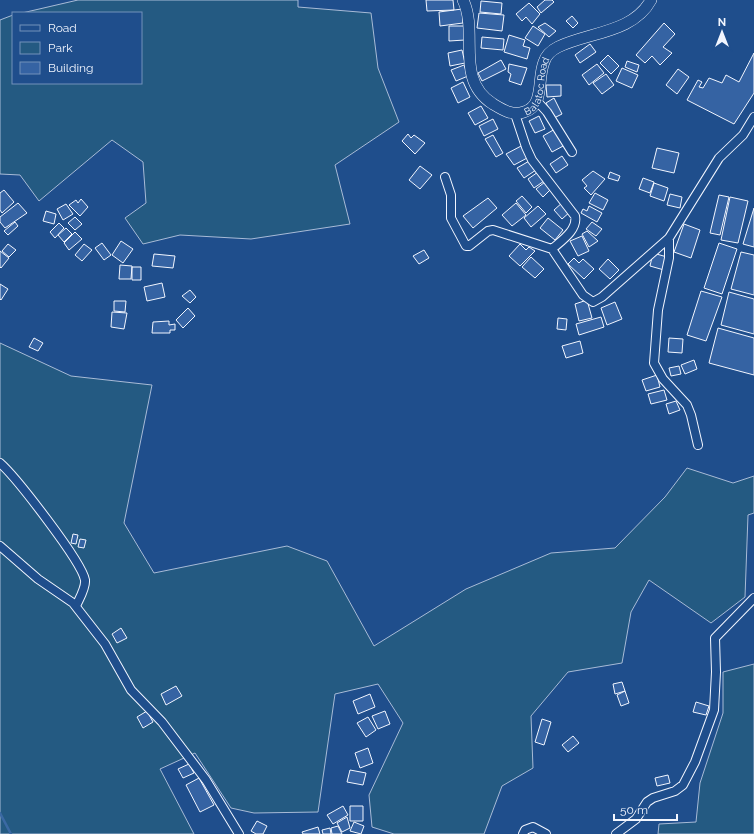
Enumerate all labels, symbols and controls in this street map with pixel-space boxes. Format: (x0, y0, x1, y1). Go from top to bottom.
legend (12, 12, 142, 84)
north arrow (702, 12, 742, 52)
text: N (718, 16, 726, 29)
text: Road (48, 21, 77, 35)
text: Park (48, 41, 73, 55)
street label: Balatoc Road (522, 56, 551, 118)
text: Building (48, 61, 94, 75)
scale bar (614, 796, 677, 822)
text: 50 m (620, 803, 648, 817)

